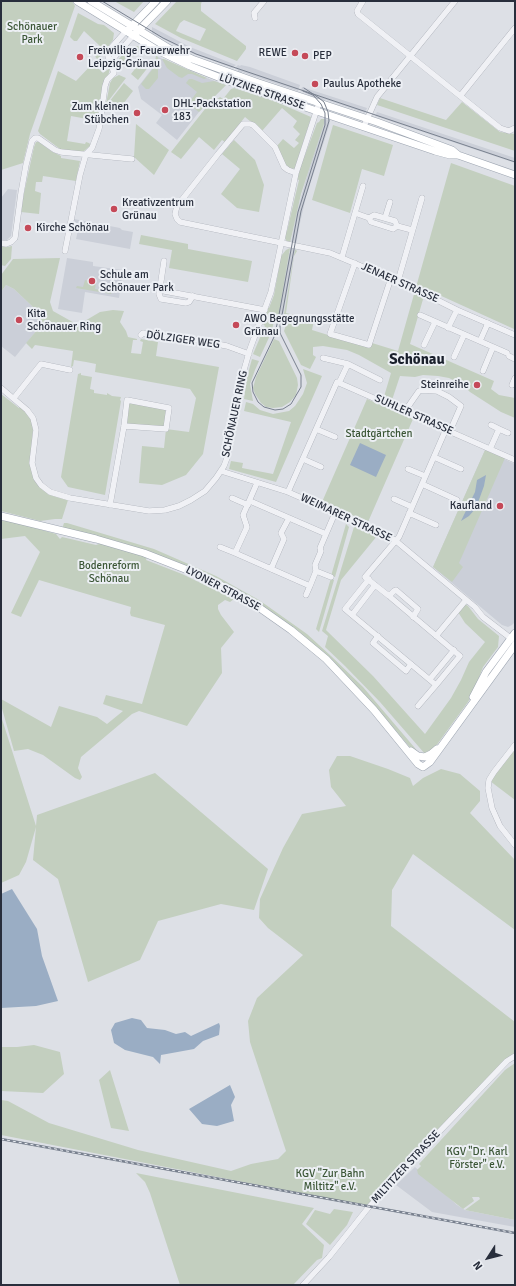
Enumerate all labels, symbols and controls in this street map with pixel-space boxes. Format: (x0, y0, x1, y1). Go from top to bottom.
park label: Schönauer Park (7, 20, 57, 46)
place label: Freiwillige Feuerwehr Leipzig-Grünau (88, 44, 190, 70)
place label: REWE (259, 46, 287, 60)
marker: REWE (290, 48, 300, 58)
place label: PEP (313, 49, 332, 63)
marker: PEP (300, 51, 310, 61)
marker: Freiwillige Feuerwehr Leipzig-Grünau (75, 52, 85, 62)
street label: LÜTZNER STRASSE (217, 71, 307, 113)
place label: Paulus Apotheke (323, 77, 401, 91)
marker: Paulus Apotheke (310, 79, 320, 89)
place label: DHL-Packstation 183 (173, 97, 251, 123)
place label: Zum kleinen Stübchen (71, 100, 129, 126)
marker: DHL-Packstation 183 (160, 105, 170, 115)
marker: Zum kleinen Stübchen (132, 108, 142, 118)
place label: Kreativzentrum Grünau (122, 196, 194, 222)
marker: Kreativzentrum Grünau (109, 204, 119, 214)
place label: Kirche Schönau (36, 221, 109, 235)
marker: Kirche Schönau (23, 223, 33, 233)
street label: JENAER STRASSE (359, 260, 441, 306)
place label: Schule am Schönauer Park (100, 268, 174, 294)
marker: Schule am Schönauer Park (87, 276, 97, 286)
place label: Kita Schönauer Ring (27, 307, 101, 333)
place label: AWO Begegnungsstätte Grünau (244, 312, 355, 338)
marker: Kita Schönauer Ring (14, 315, 24, 325)
marker: AWO Begegnungsstätte Grünau (231, 320, 241, 330)
street label: DÖLZIGER WEG (145, 328, 221, 352)
district label: Schönau (389, 351, 445, 369)
street label: SCHÖNAUER RING (219, 369, 251, 459)
place label: Steinreihe (421, 378, 469, 392)
marker: Steinreihe (472, 380, 482, 390)
street label: SUHLER STRASSE (373, 392, 455, 438)
park label: Stadtgärtchen (345, 427, 413, 441)
street label: WEIMARER STRASSE (298, 491, 394, 545)
place label: Kaufland (450, 499, 492, 513)
marker: Kaufland (495, 501, 505, 511)
park label: Bodenreform Schönau (78, 559, 140, 585)
street label: LYONER STRASSE (183, 564, 263, 614)
street label: MILTITZER STRASSE (369, 1128, 443, 1206)
park label: KGV "Dr. Karl Förster" e.V. (446, 1145, 508, 1171)
park label: KGV "Zur Bahn Miltitz" e.V. (296, 1167, 364, 1193)
north arrow (468, 1238, 508, 1278)
text: N (470, 1258, 485, 1272)

